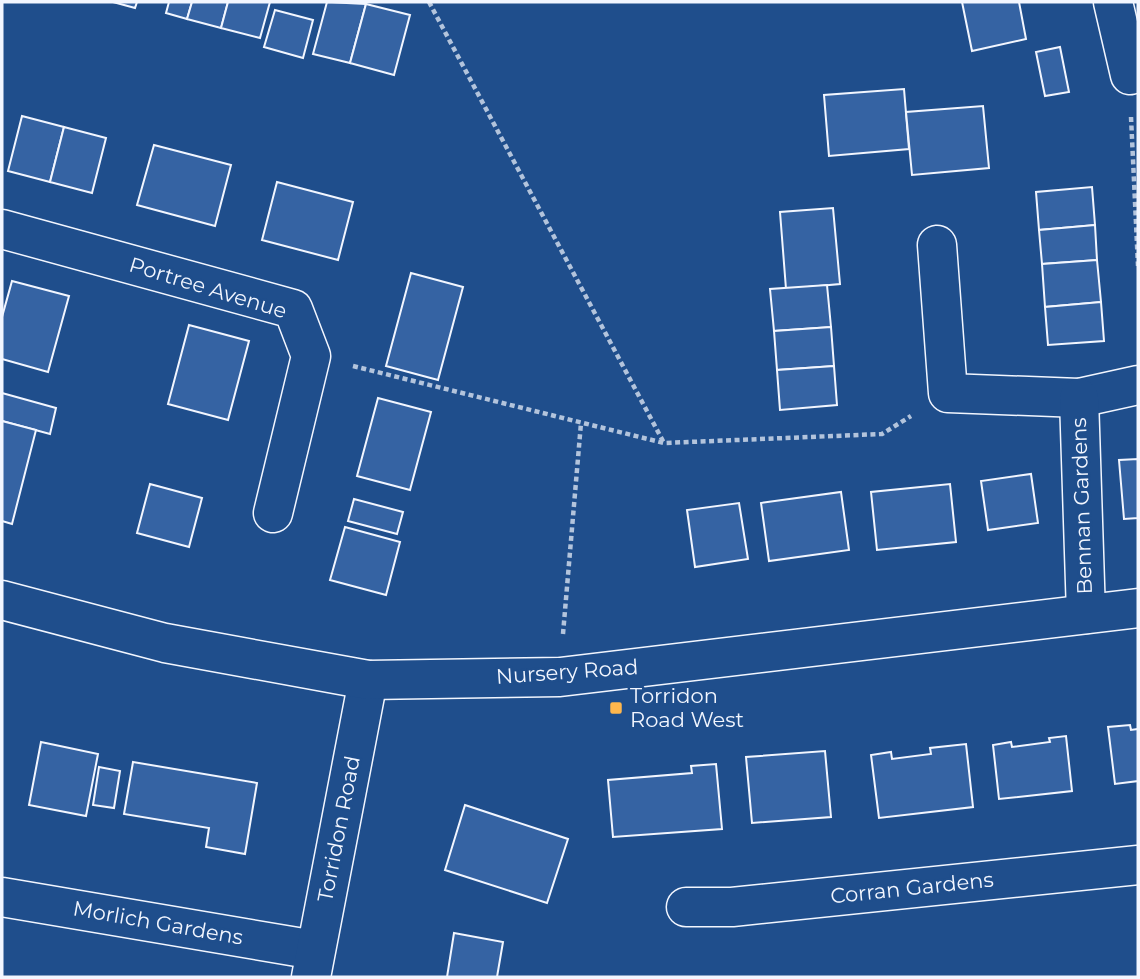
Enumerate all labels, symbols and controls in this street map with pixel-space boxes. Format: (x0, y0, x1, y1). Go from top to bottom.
street label: Portree Avenue (126, 252, 290, 323)
street label: Bennan Gardens (1066, 417, 1097, 595)
street label: Nursery Road (495, 654, 639, 689)
place label: Torridon Road West (630, 683, 744, 732)
marker: Torridon Road West (608, 700, 624, 716)
street label: Torridon Road (312, 754, 365, 904)
street label: Corran Gardens (829, 867, 995, 908)
street label: Morlich Gardens (71, 895, 245, 950)

